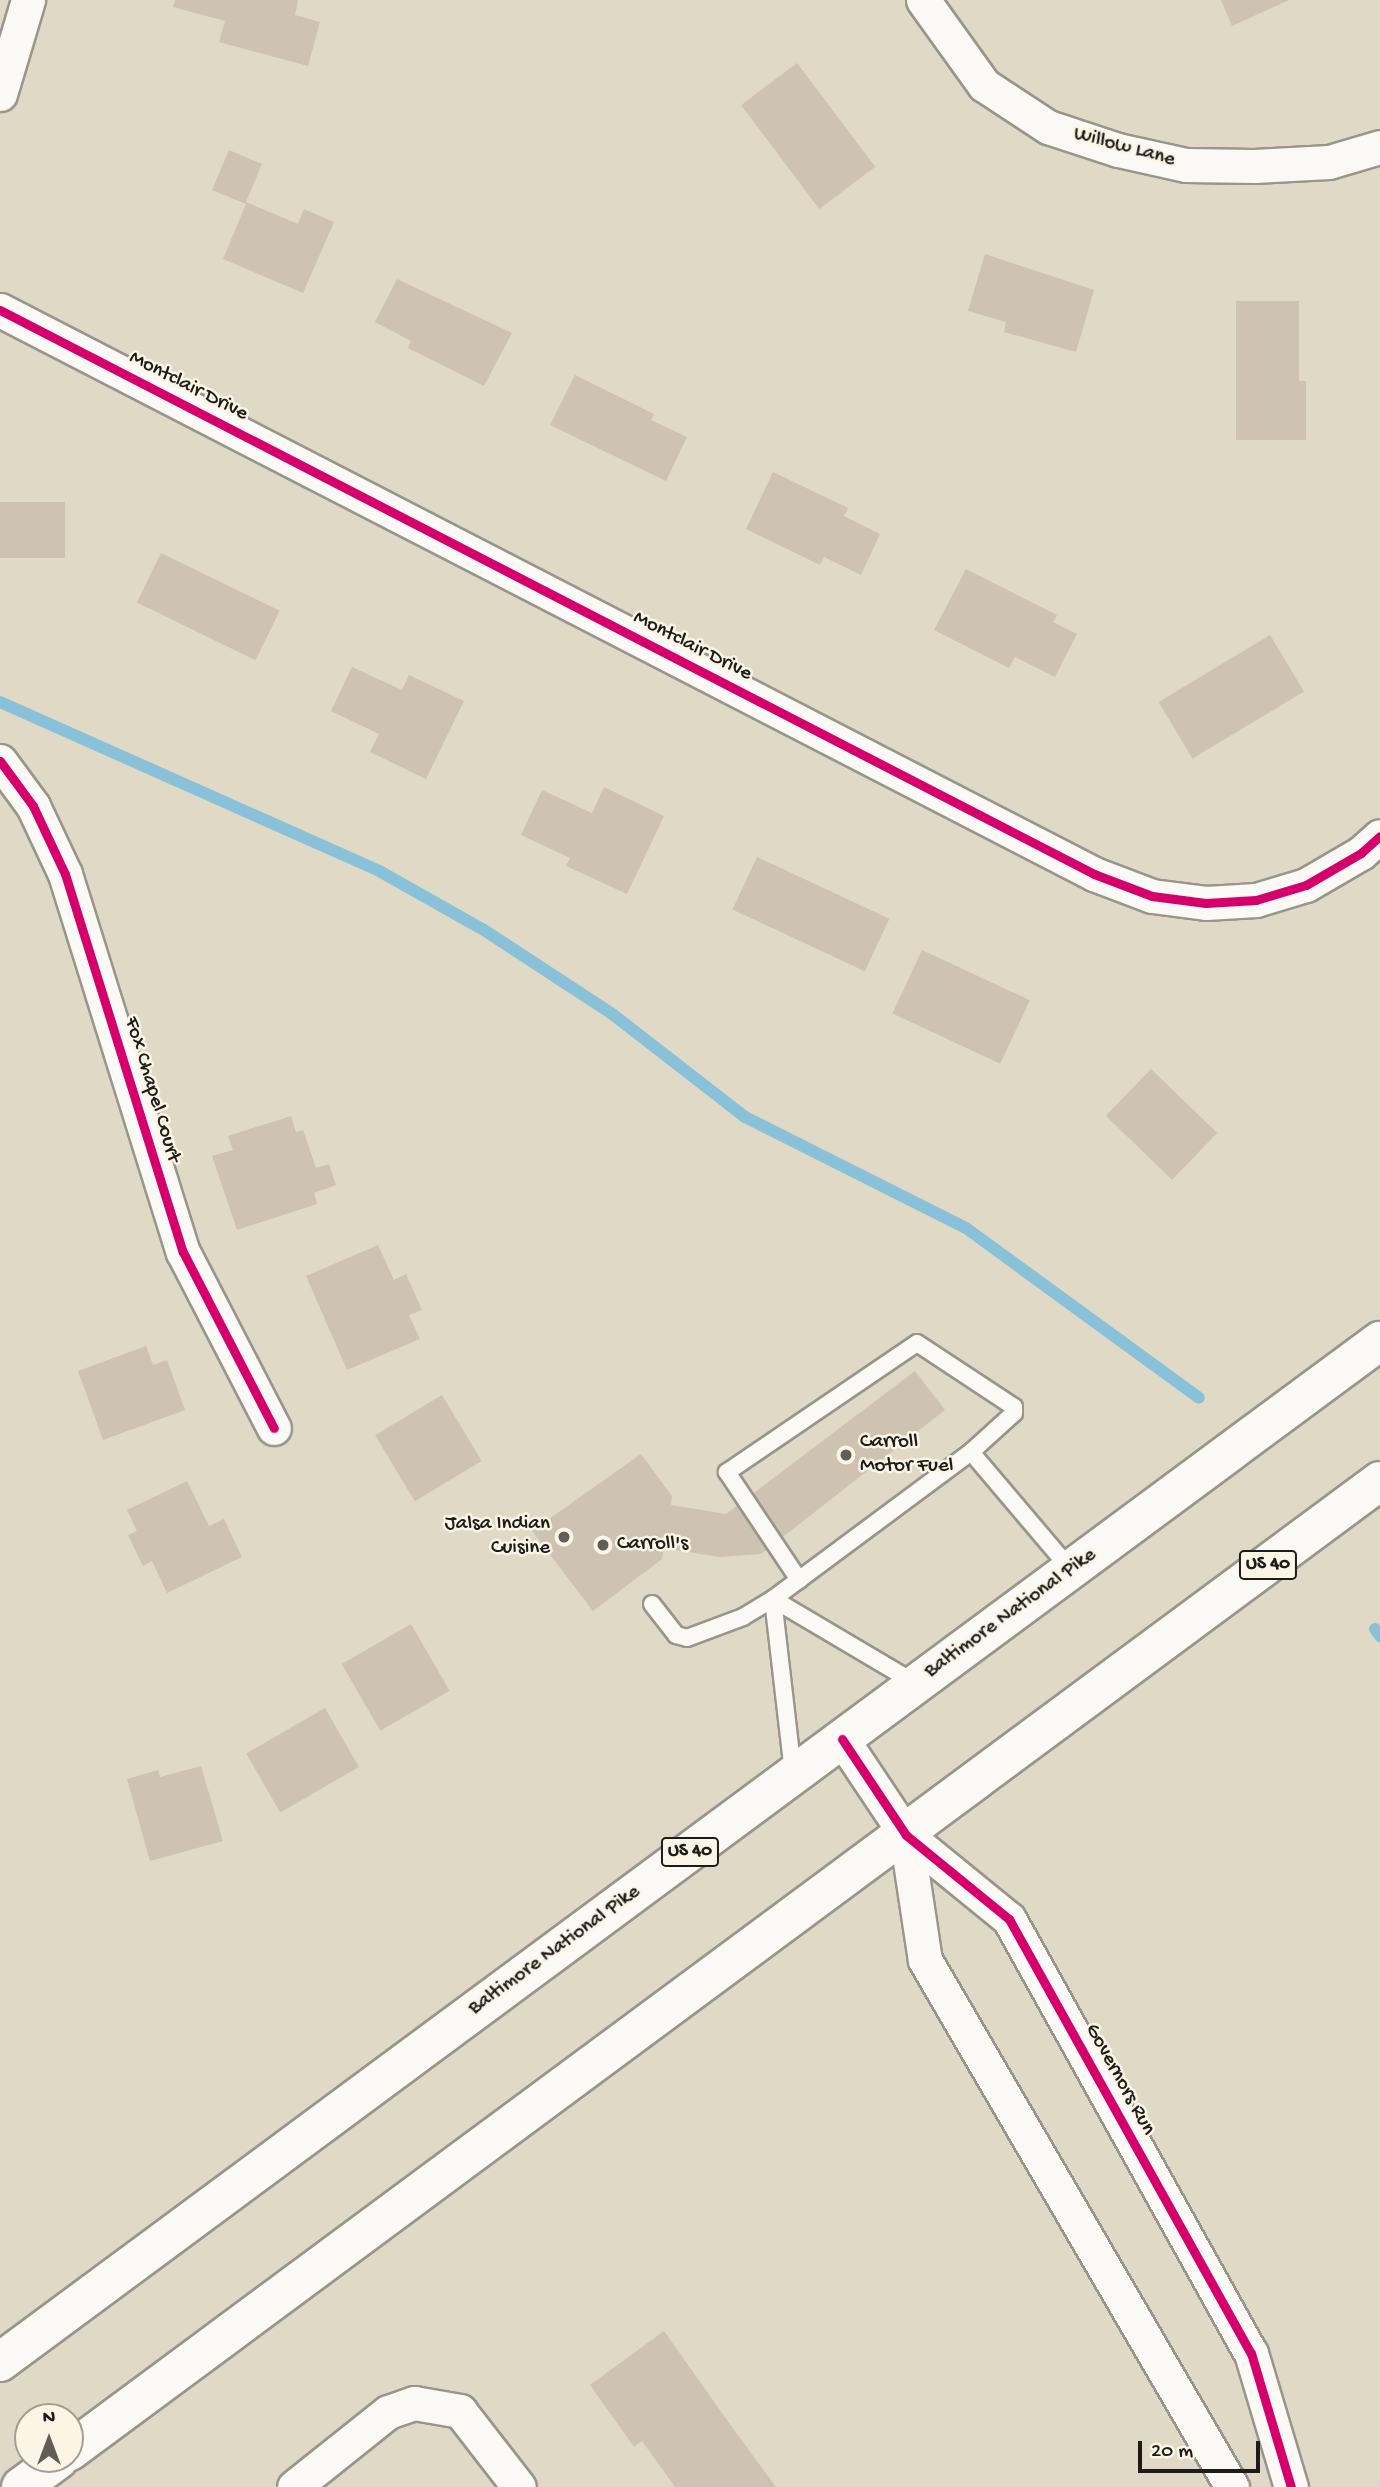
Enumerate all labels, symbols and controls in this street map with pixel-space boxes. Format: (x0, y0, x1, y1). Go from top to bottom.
street label: Willow Lane (1071, 122, 1177, 174)
street label: Montclair Drive (124, 346, 252, 428)
street label: Montclair Drive (628, 606, 756, 688)
street label: Fox Chapel Court (117, 1014, 185, 1166)
place label: Carroll Motor Fuel (860, 1430, 953, 1480)
marker: Carroll Motor Fuel (838, 1447, 854, 1463)
place label: Jalsa Indian Cuisine (445, 1512, 550, 1562)
marker: Jalsa Indian Cuisine (556, 1529, 572, 1545)
place label: Carroll's (617, 1532, 688, 1558)
marker: Carroll's (595, 1537, 611, 1553)
street label: Baltimore National Pike (920, 1543, 1102, 1685)
road number: US 40 (1238, 1550, 1298, 1581)
road number: US 40 (660, 1836, 720, 1868)
street label: Baltimore National Pike (464, 1880, 646, 2022)
street label: Governors Run (1078, 2020, 1160, 2140)
north arrow (14, 2403, 84, 2473)
text: N (43, 2407, 55, 2430)
scale bar (1142, 2428, 1264, 2472)
text: 20 m (1151, 2440, 1193, 2465)

